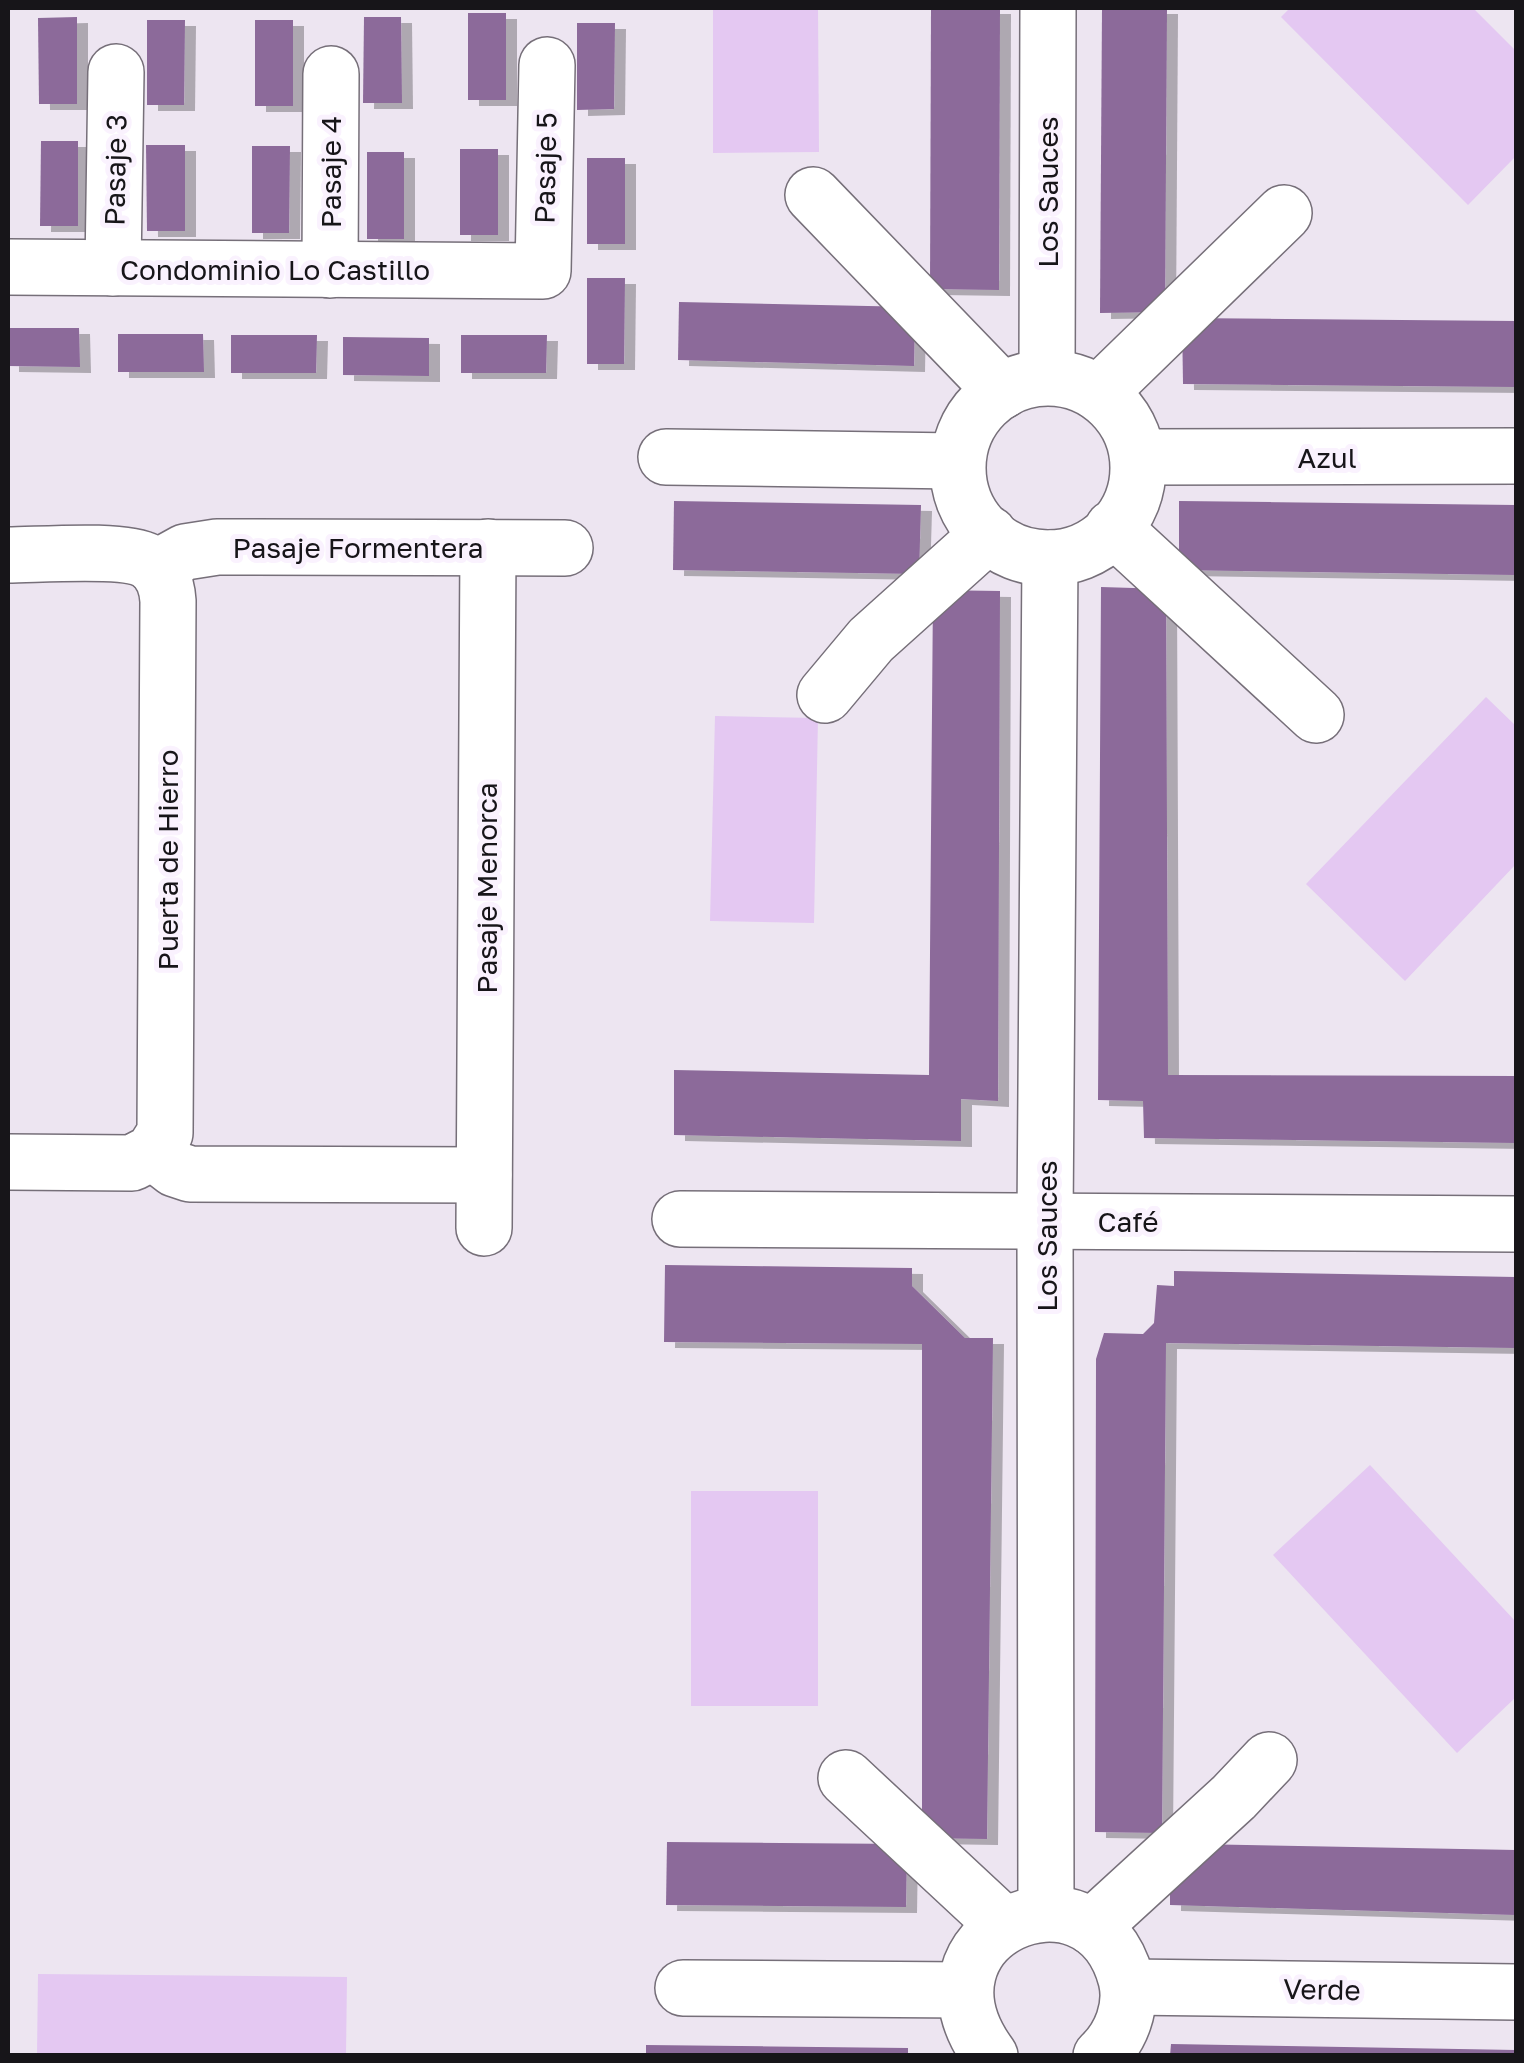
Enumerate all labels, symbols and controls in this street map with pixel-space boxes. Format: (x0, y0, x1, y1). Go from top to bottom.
street label: Pasaje 5 (528, 112, 562, 224)
street label: Pasaje 3 (98, 114, 132, 226)
street label: Pasaje 4 (314, 116, 347, 228)
street label: Los Sauces (1031, 116, 1064, 268)
street label: Condominio Lo Castillo (120, 253, 430, 286)
street label: Azul (1297, 441, 1357, 474)
street label: Pasaje Formentera (232, 531, 484, 564)
street label: Puerta de Hierro (151, 750, 184, 970)
street label: Pasaje Menorca (470, 782, 503, 994)
street label: Los Sauces (1030, 1160, 1063, 1312)
street label: Café (1097, 1205, 1159, 1238)
street label: Verde (1283, 1972, 1361, 2006)

